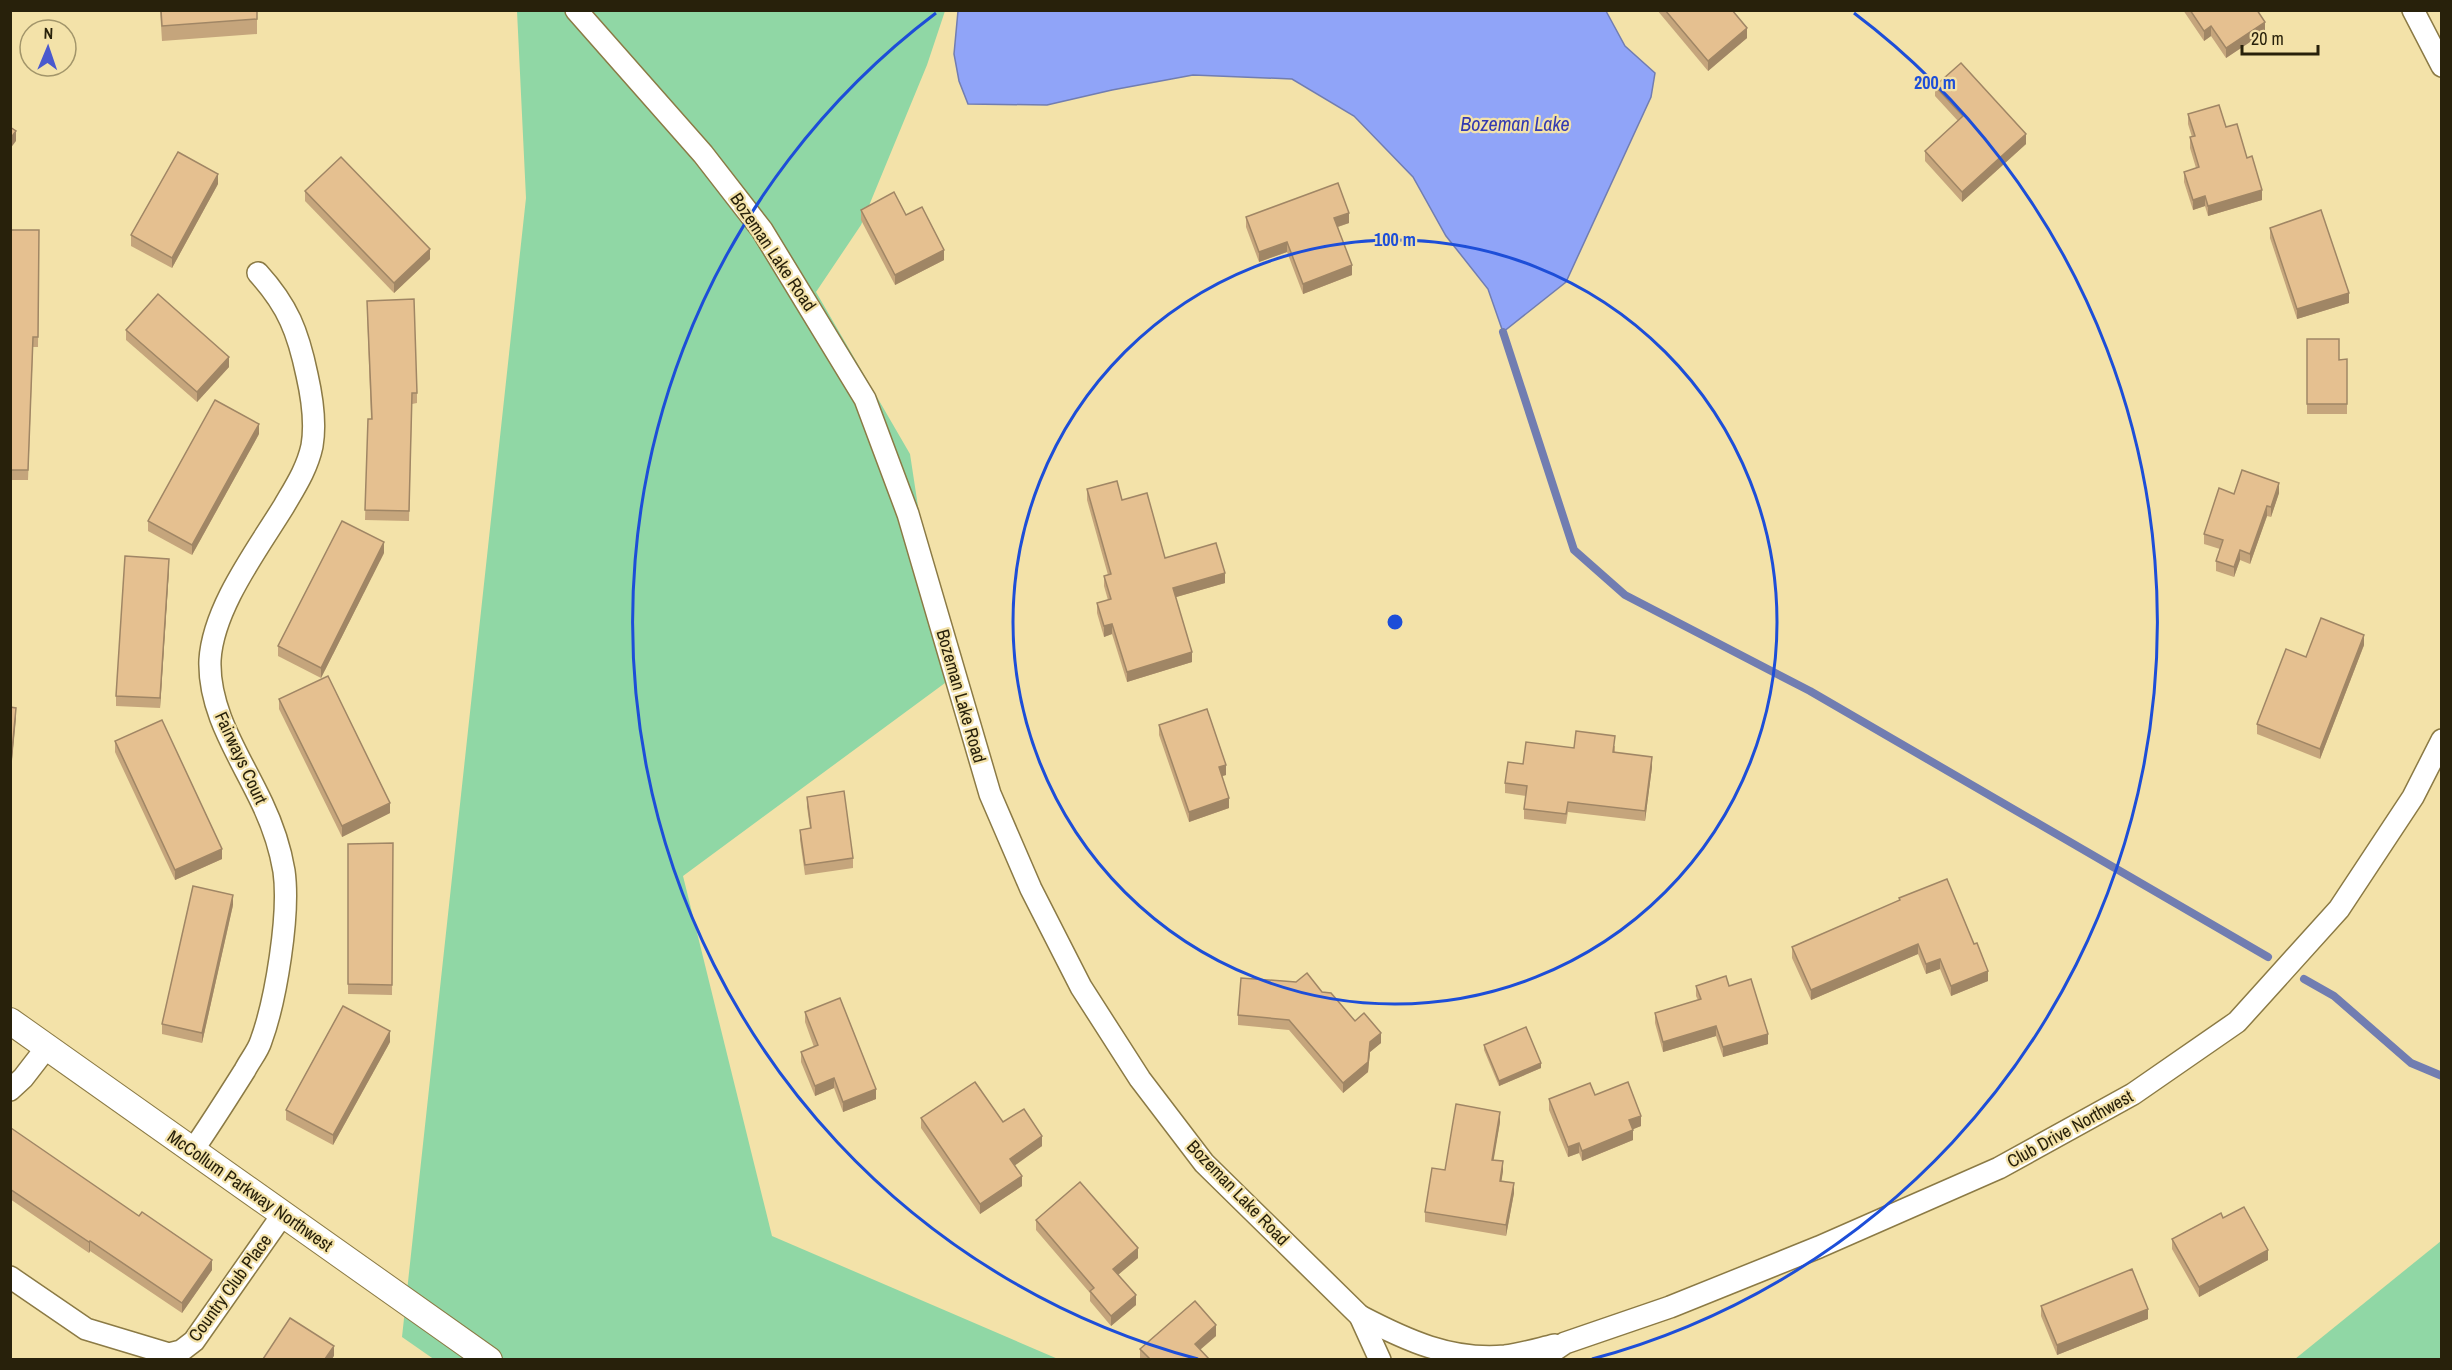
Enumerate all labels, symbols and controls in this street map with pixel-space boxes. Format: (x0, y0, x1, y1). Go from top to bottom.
north arrow (18, 18, 78, 78)
scale bar (2242, 18, 2318, 56)
text: N (43, 22, 54, 44)
text: 20 m (2251, 26, 2284, 51)
text: 200 m (1914, 70, 1956, 95)
water label: Bozeman Lake (1460, 110, 1570, 137)
street label: Bozeman Lake Road (725, 188, 822, 316)
text: 100 m (1374, 227, 1416, 252)
centre of rings (1385, 612, 1405, 632)
street label: Bozeman Lake Road (930, 626, 992, 766)
street label: Fairways Court (209, 707, 274, 808)
street label: Club Drive Northwest (2002, 1084, 2137, 1173)
street label: McCollum Parkway Northwest (162, 1124, 338, 1257)
street label: Bozeman Lake Road (1181, 1134, 1295, 1251)
street label: Country Club Place (182, 1229, 277, 1346)

